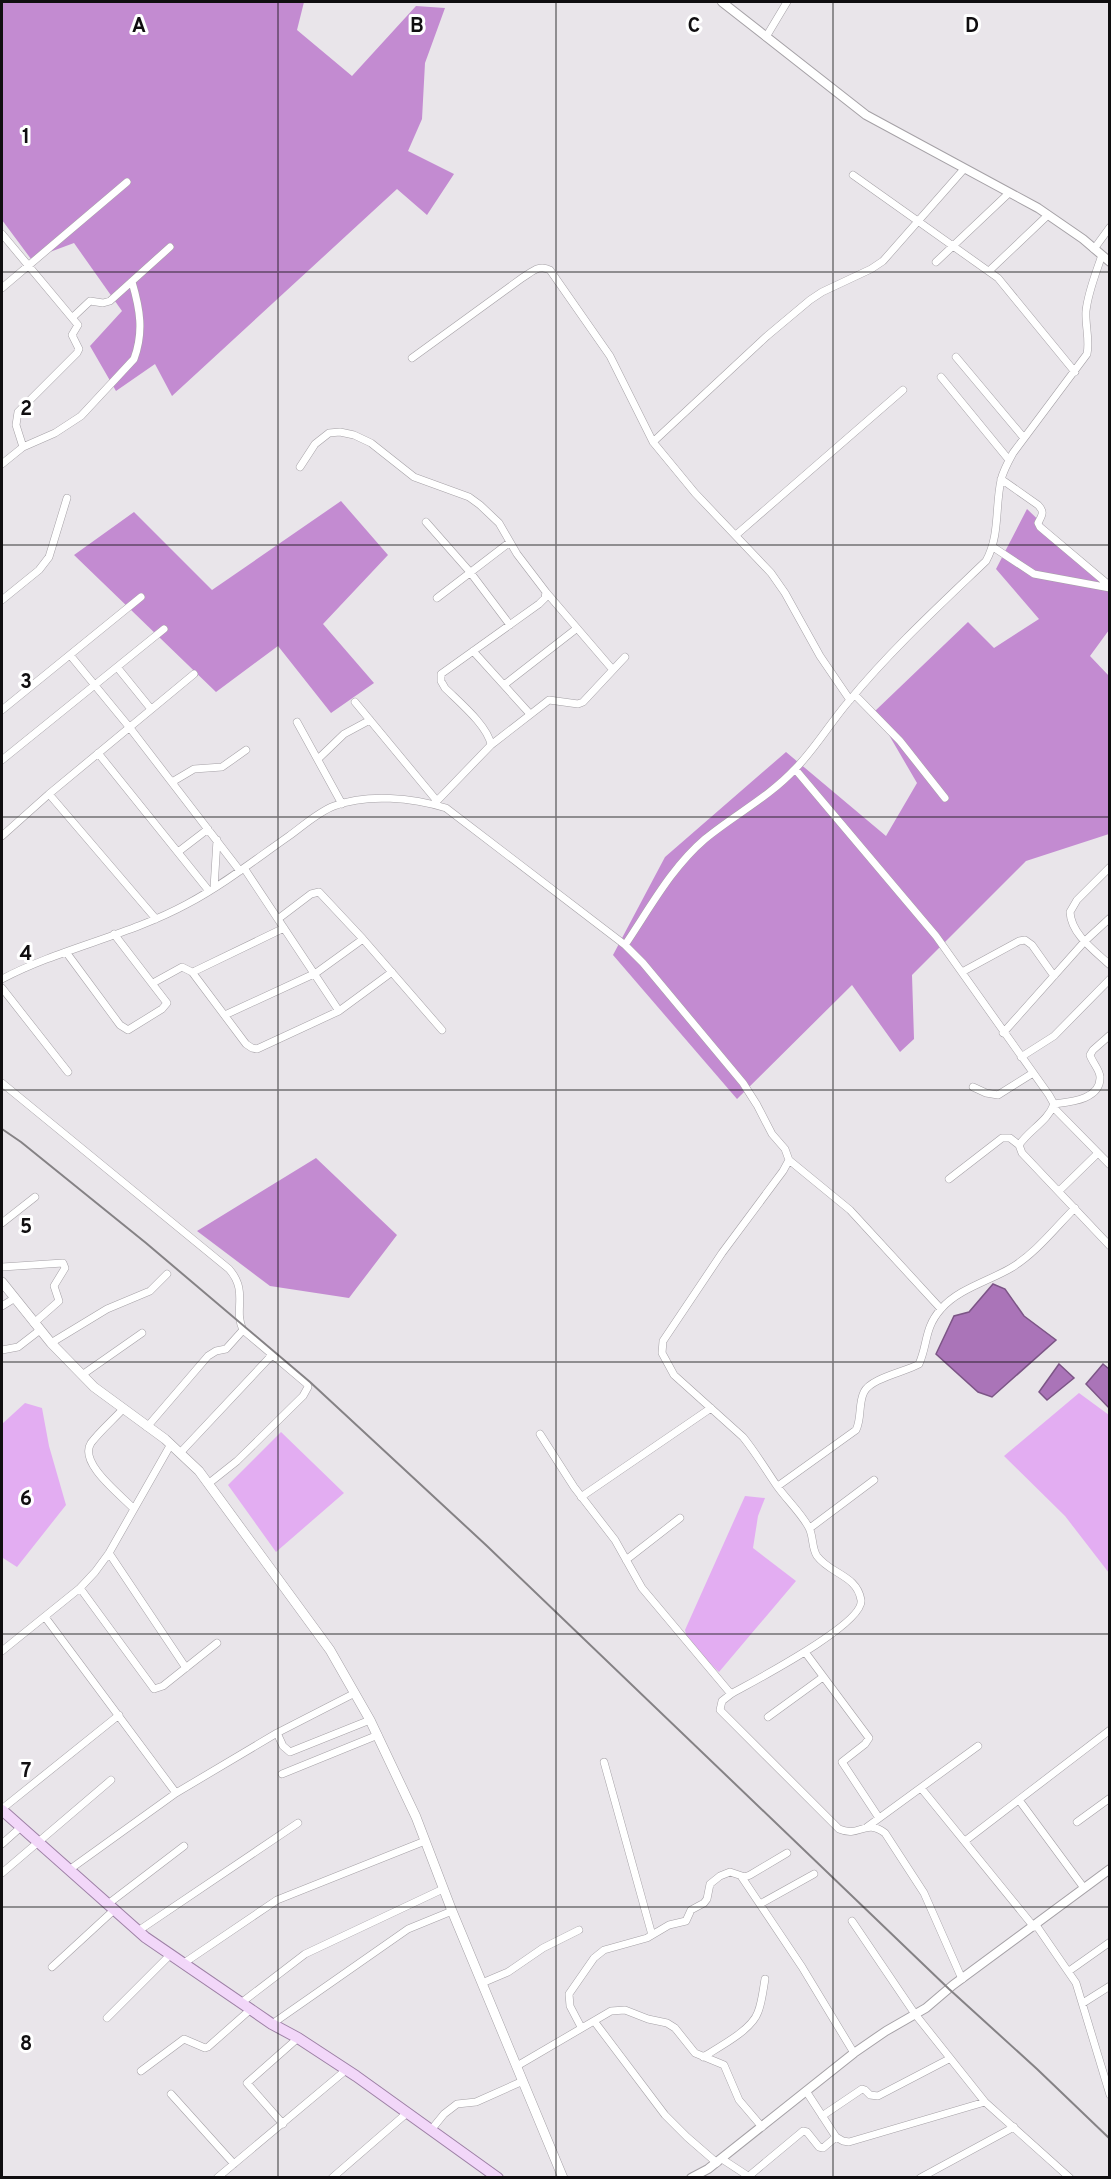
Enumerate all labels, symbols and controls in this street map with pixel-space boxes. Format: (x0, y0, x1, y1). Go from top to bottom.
text: A (132, 14, 146, 40)
text: B (410, 14, 424, 40)
text: C (688, 14, 700, 40)
text: D (965, 14, 979, 40)
text: 1 (22, 125, 30, 151)
text: 2 (20, 397, 32, 423)
text: 3 (20, 670, 32, 696)
text: 4 (20, 942, 32, 968)
text: 5 (20, 1215, 32, 1241)
text: 6 (20, 1487, 32, 1513)
text: 7 (21, 1759, 31, 1785)
text: 8 (20, 2032, 32, 2058)

